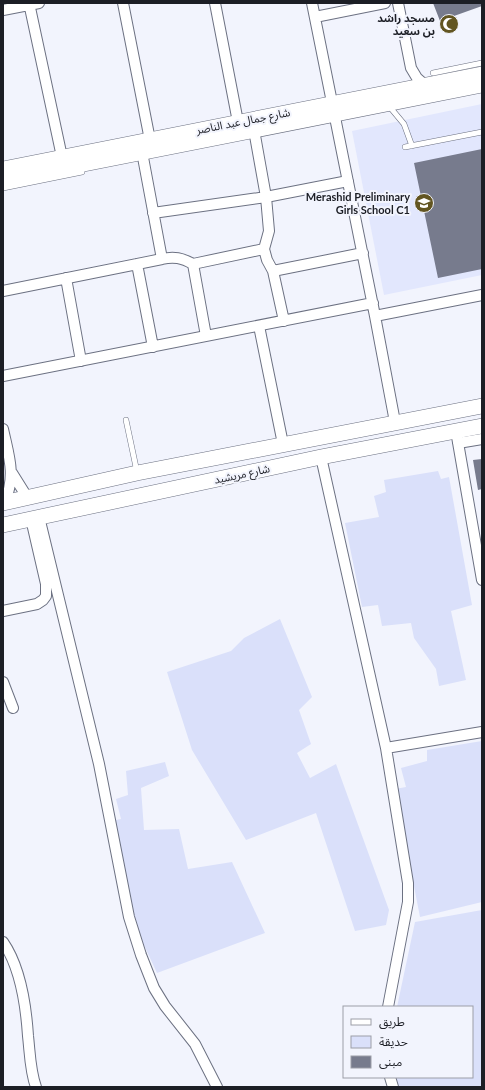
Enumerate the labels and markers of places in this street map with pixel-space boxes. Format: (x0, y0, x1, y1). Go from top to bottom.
place label: مسجد راشد بن سعيد (377, 11, 435, 38)
mosque icon: مسجد راشد بن سعيد (438, 13, 460, 35)
place label: Merashid Preliminary Girls School C1 (306, 190, 410, 216)
school or university icon: Merashid Preliminary Girls School C1 (413, 192, 435, 214)

